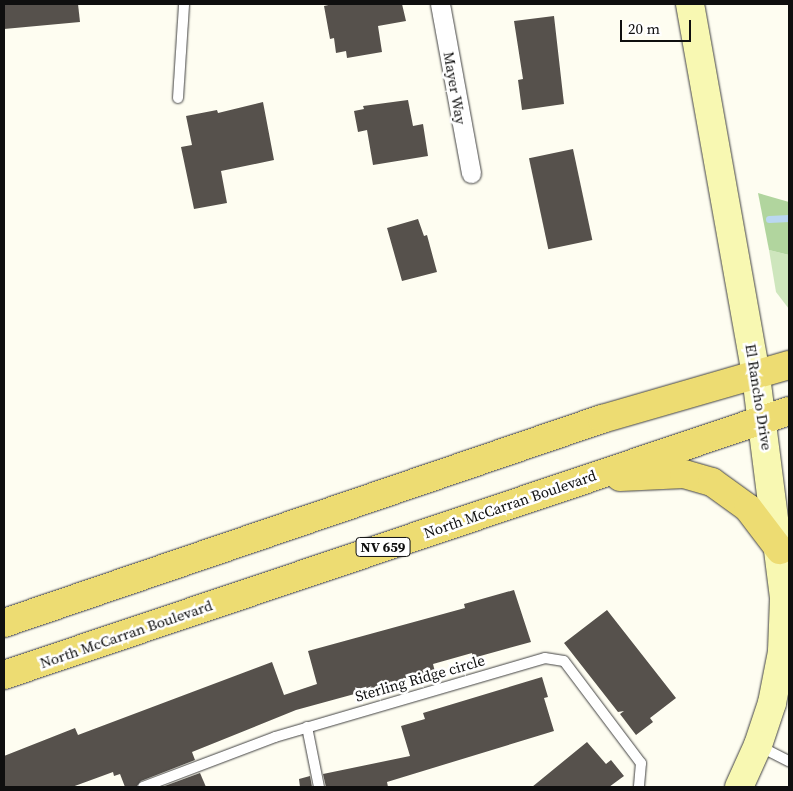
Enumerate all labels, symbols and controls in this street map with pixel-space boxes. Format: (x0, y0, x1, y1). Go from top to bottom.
scale bar (623, 10, 694, 42)
text: 20 m (628, 18, 660, 39)
street label: Mayer Way (440, 50, 470, 126)
street label: El Rancho Drive (742, 343, 776, 451)
street label: North McCarran Boulevard (421, 466, 599, 542)
road number: NV 659 (354, 536, 412, 558)
street label: North McCarran Boulevard (37, 596, 215, 672)
street label: Sterling Ridge circle (353, 651, 487, 705)

